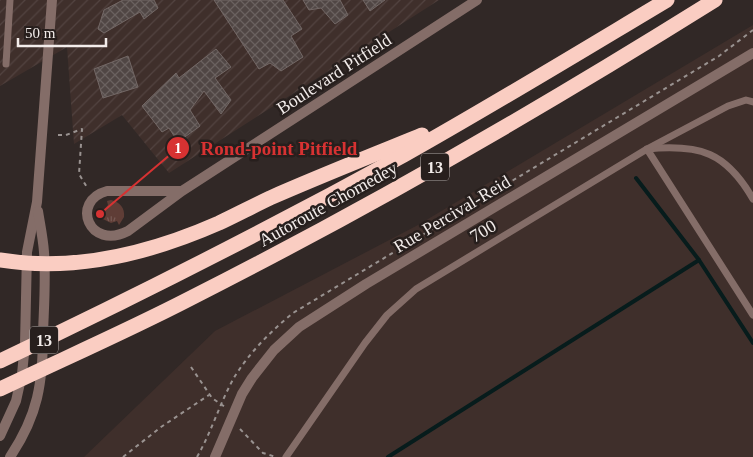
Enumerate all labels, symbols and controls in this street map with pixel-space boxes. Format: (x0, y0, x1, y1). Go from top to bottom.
scale bar (18, 15, 105, 47)
text: 50 m (25, 25, 56, 41)
street label: Boulevard Pitfield (273, 30, 395, 118)
callout: Rond-point Pitfield (165, 131, 367, 165)
text: Rond-point Pitfield (201, 138, 358, 159)
text: 1 (174, 140, 182, 156)
road number: 13 (421, 154, 449, 180)
street label: Autoroute Chomedey (255, 158, 401, 250)
street label: Rue Percival-Reid (390, 171, 514, 257)
street label: 700 (466, 215, 500, 247)
road number: 13 (30, 326, 58, 354)

